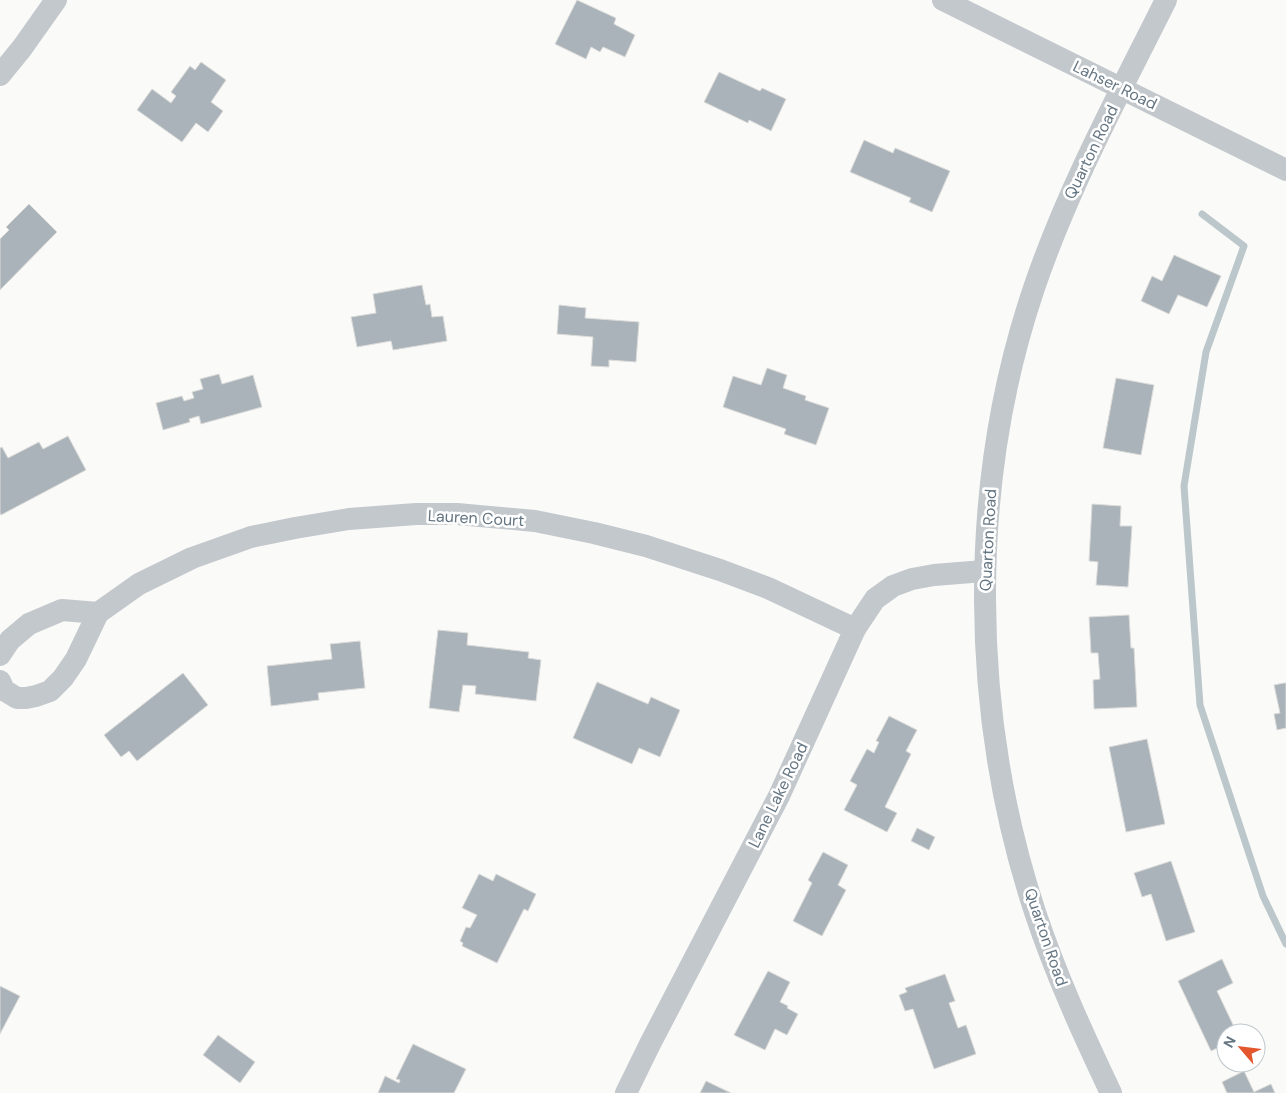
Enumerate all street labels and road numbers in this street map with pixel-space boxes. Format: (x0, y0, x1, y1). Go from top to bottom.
street label: Lahser Road (1070, 56, 1160, 114)
street label: Quarton Road (1059, 101, 1123, 203)
street label: Quarton Road (975, 488, 1001, 592)
street label: Lauren Court (427, 505, 525, 531)
street label: Lane Lake Road (743, 739, 813, 851)
street label: Quarton Road (1019, 885, 1073, 989)

